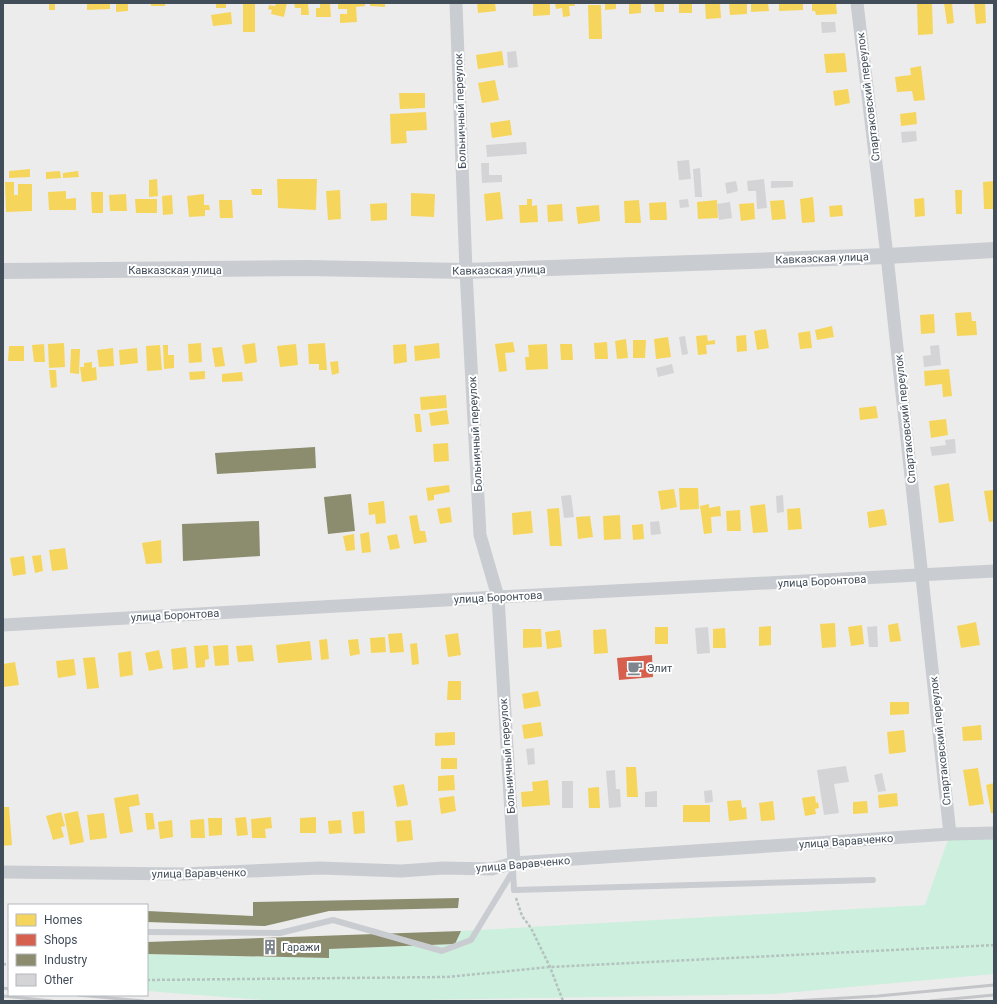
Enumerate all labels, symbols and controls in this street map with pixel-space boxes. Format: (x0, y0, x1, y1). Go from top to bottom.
street label: Спартаковский переулок (854, 32, 883, 162)
street label: Больничный переулок (452, 53, 469, 169)
street label: Кавказская улица (775, 250, 869, 267)
street label: Кавказская улица (452, 263, 546, 278)
street label: Кавказская улица (128, 264, 222, 277)
street label: Спартаковский переулок (892, 354, 919, 484)
street label: Больничный переулок (466, 376, 485, 492)
street label: улица Боронтова (777, 573, 867, 590)
street label: улица Боронтова (453, 589, 543, 606)
street label: улица Боронтова (130, 607, 220, 624)
cafe icon: Элит (626, 659, 644, 677)
place label: Элит (647, 662, 673, 675)
street label: Спартаковский переулок (927, 676, 954, 806)
street label: Больничный переулок (497, 698, 518, 814)
street label: улица Варавченко (798, 832, 894, 851)
street label: улица Варавченко (475, 854, 571, 875)
street label: улица Варавченко (152, 866, 246, 881)
legend (8, 904, 148, 996)
text: Homes (44, 913, 82, 927)
text: Shops (44, 933, 78, 947)
building icon: Гаражи (261, 938, 279, 956)
place label: Гаражи (282, 941, 320, 954)
text: Industry (44, 953, 88, 967)
text: Other (44, 973, 73, 987)

